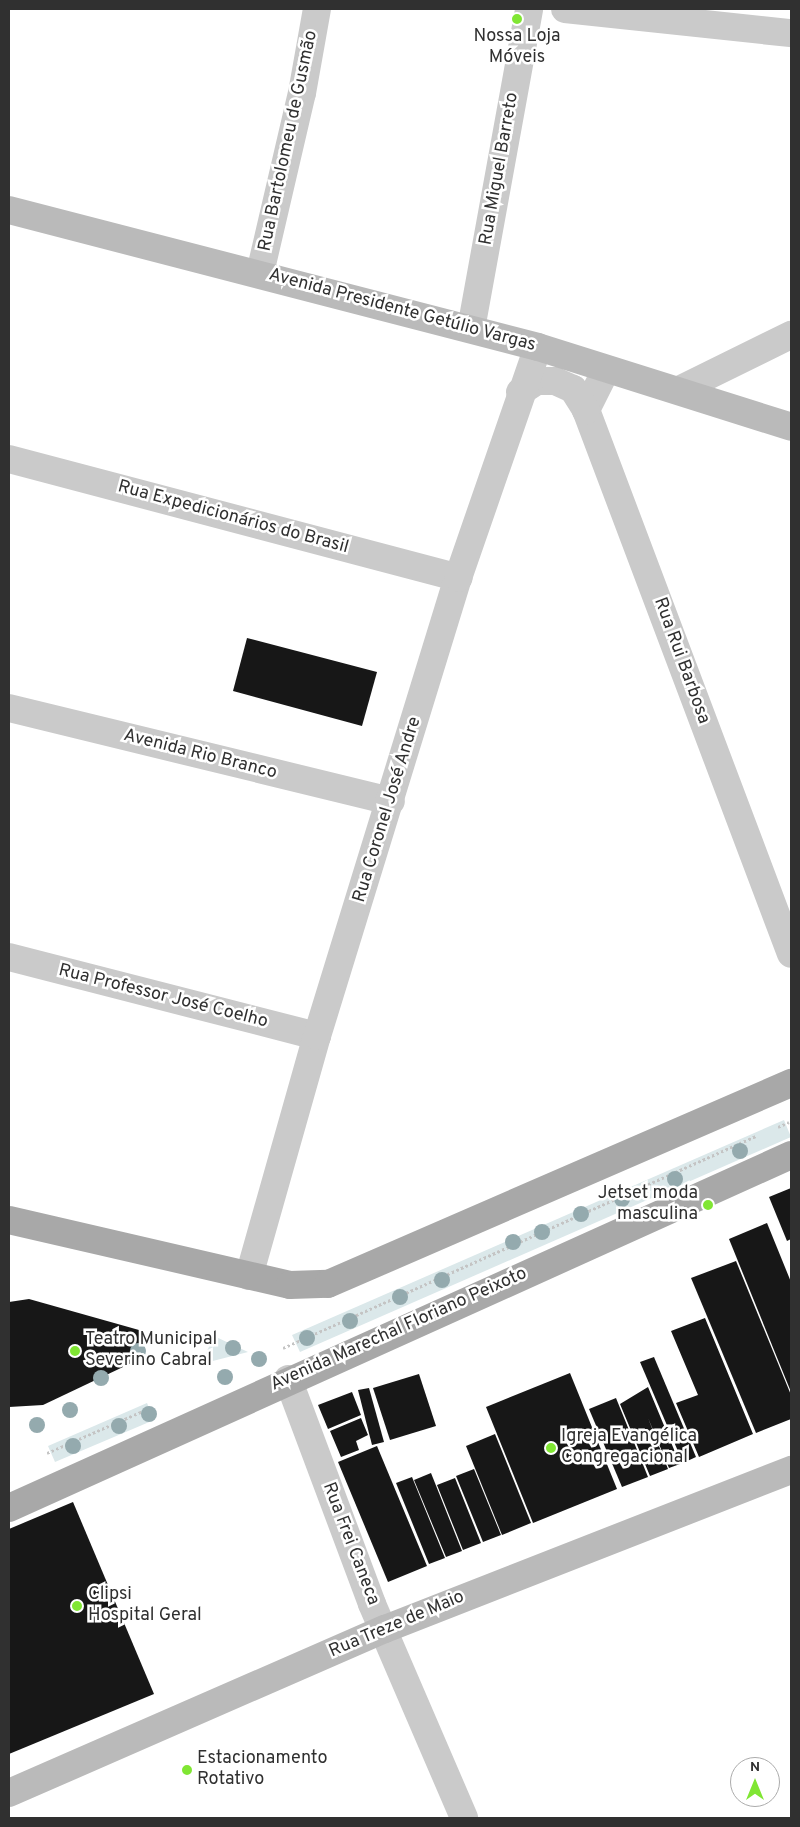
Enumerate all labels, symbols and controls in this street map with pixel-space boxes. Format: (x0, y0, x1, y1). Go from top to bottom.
marker: Nossa Loja Móveis (511, 13, 523, 25)
place label: Nossa Loja Móveis (473, 27, 561, 70)
street label: Rua Bartolomeu de Gusmão (255, 29, 323, 253)
street label: Rua Miguel Barreto (476, 91, 524, 247)
street label: Avenida Presidente Getúlio Vargas (266, 265, 538, 357)
street label: Rua Expedicionários do Brasil (115, 477, 351, 559)
street label: Rua Rui Barbosa (648, 595, 714, 727)
street label: Rua Coronel José Andre (349, 714, 427, 906)
street label: Avenida Rio Branco (121, 725, 279, 785)
street label: Rua Professor José Coelho (56, 960, 270, 1034)
place label: Jetset moda masculina (598, 1184, 698, 1226)
marker: Jetset moda masculina (702, 1199, 714, 1211)
street label: Avenida Marechal Floriano Peixoto (268, 1264, 530, 1396)
place label: Teatro Municipal Severino Cabral (85, 1330, 217, 1372)
marker: Teatro Municipal Severino Cabral (69, 1345, 81, 1357)
place label: Igreja Evangélica Congregacional (561, 1427, 697, 1470)
marker: Igreja Evangélica Congregacional (545, 1442, 557, 1454)
street label: Rua Frei Caneca (317, 1480, 383, 1608)
place label: Clipsi Hospital Geral (88, 1585, 202, 1628)
street label: Rua Treze de Maio (326, 1587, 468, 1663)
marker: Clipsi Hospital Geral (70, 1599, 84, 1613)
place label: Estacionamento Rotativo (197, 1749, 327, 1792)
north arrow (730, 1757, 780, 1807)
text: N (750, 1759, 760, 1776)
marker: Estacionamento Rotativo (181, 1764, 193, 1776)

